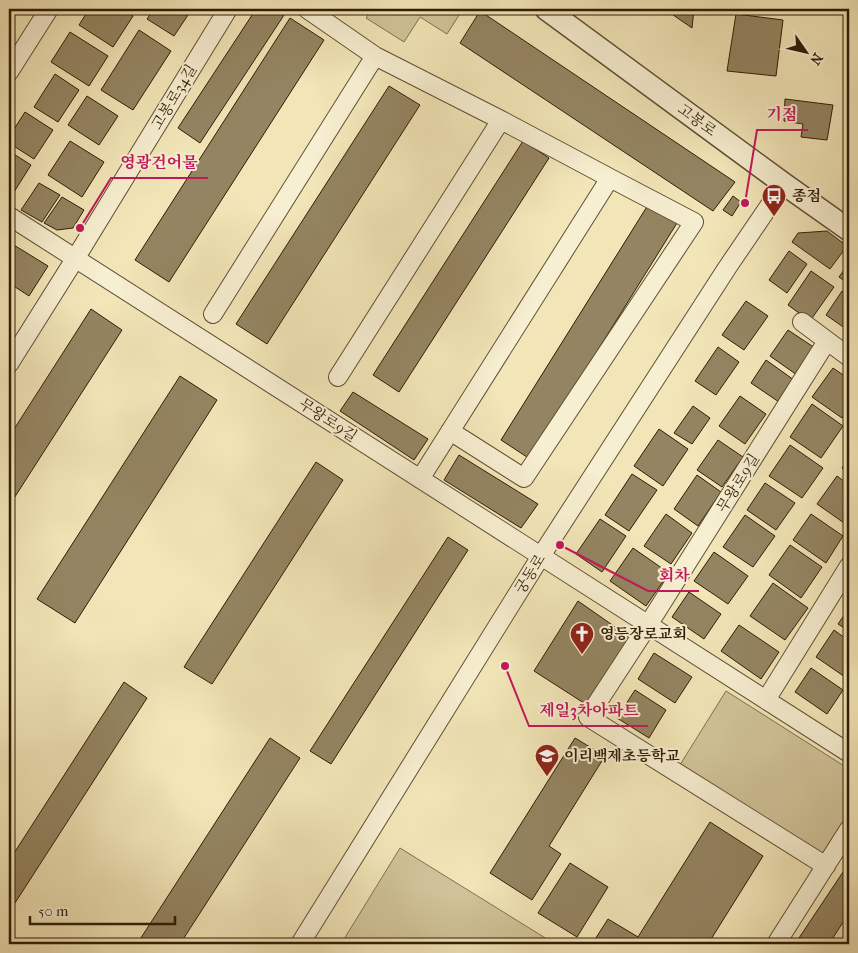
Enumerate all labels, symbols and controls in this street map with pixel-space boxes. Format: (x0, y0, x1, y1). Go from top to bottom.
north arrow (780, 28, 830, 78)
text: N (806, 50, 826, 68)
street label: 고봉로34길 (147, 61, 201, 133)
callout: 기점 (757, 99, 808, 130)
street label: 고봉로 (674, 100, 720, 140)
text: 기점 (767, 105, 797, 124)
callout: 영광건어물 (111, 147, 208, 178)
text: 영광건어물 (120, 153, 198, 172)
bus stop icon: 종점 (761, 183, 787, 217)
place label: 종점 (792, 187, 821, 205)
street label: 무왕로9길 (295, 395, 361, 445)
street label: 무왕로9길 (713, 450, 763, 516)
street label: 궁동로 (511, 550, 549, 597)
callout: 회차 (648, 560, 699, 591)
text: 회차 (659, 566, 690, 585)
church icon: 영등장로교회 (569, 621, 595, 655)
place label: 영등장로교회 (600, 625, 687, 643)
callout: 제일3차아파트 (529, 695, 648, 726)
text: 제일3차아파트 (539, 701, 639, 721)
school or university icon: 이리백제초등학교 (534, 743, 560, 777)
place label: 이리백제초등학교 (564, 747, 680, 765)
scale bar (30, 893, 175, 925)
text: 50 m (38, 902, 69, 920)

